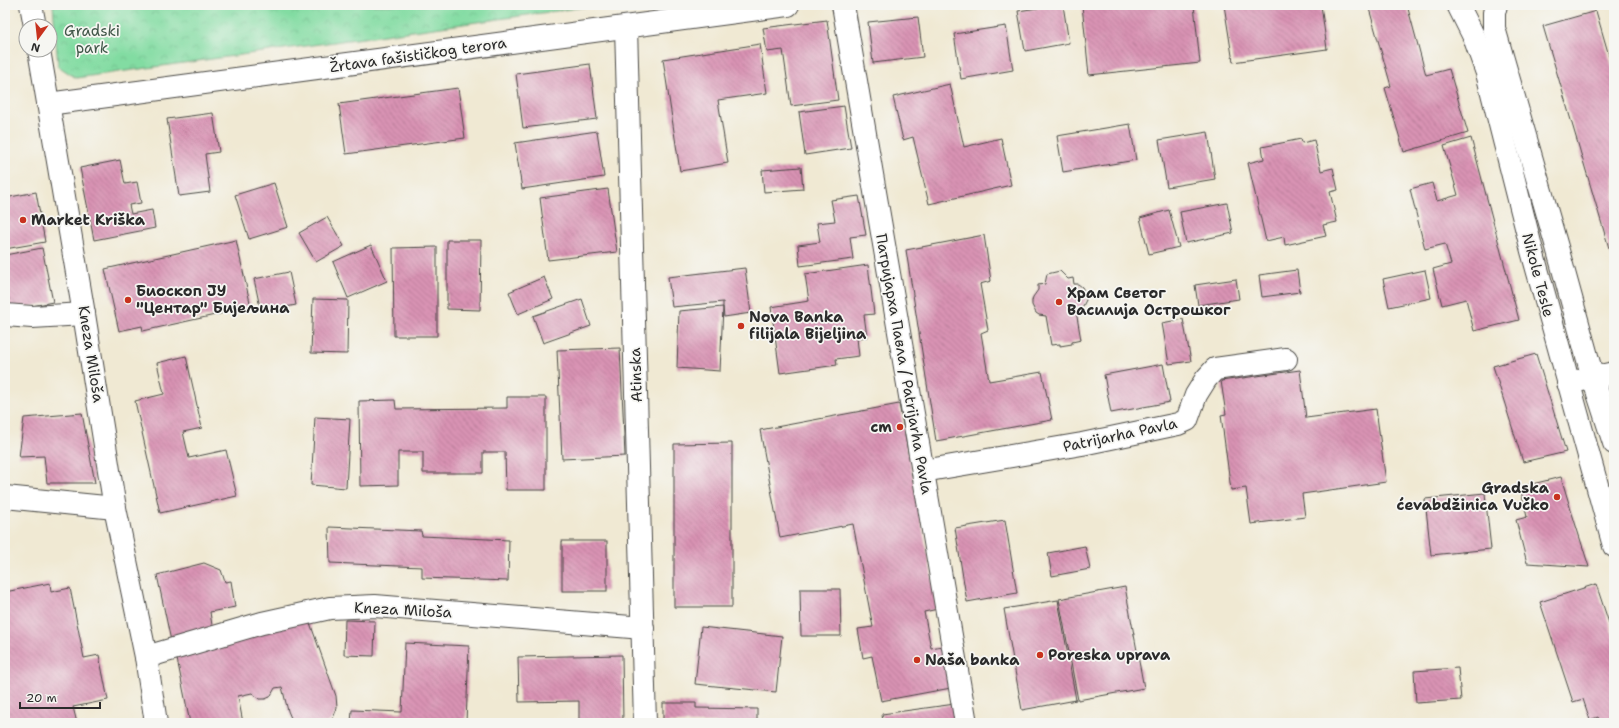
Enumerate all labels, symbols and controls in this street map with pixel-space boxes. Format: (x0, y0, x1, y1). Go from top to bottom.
north arrow (18, 18, 58, 58)
park label: Gradski park (64, 21, 120, 58)
street label: Žrtava fašističkog terora (328, 32, 508, 77)
text: N (29, 39, 42, 56)
place label: Market Kriška (31, 210, 146, 230)
marker: Market Kriška (18, 215, 28, 225)
street label: Nikole Tesle (1517, 231, 1559, 319)
street label: Патријарха Павла / Patrijarha Pavla (871, 232, 937, 497)
place label: Биоскоп ЈУ "Центар" Бијељина (136, 281, 290, 318)
place label: Храм Светог Василија Острошког (1067, 283, 1231, 320)
marker: Биоскоп ЈУ "Центар" Бијељина (123, 295, 133, 305)
marker: Храм Светог Василија Острошког (1054, 297, 1064, 307)
street label: Kneza Miloša (73, 304, 109, 405)
place label: Nova Banka filijala Bijeljina (749, 307, 867, 344)
marker: Nova Banka filijala Bijeljina (736, 321, 746, 331)
street label: Atinska (625, 347, 647, 403)
street label: Patrijarha Pavla (1061, 413, 1179, 457)
place label: cm (870, 417, 892, 437)
marker: cm (895, 422, 905, 432)
place label: Gradska ćevabdžinica Vučko (1397, 478, 1550, 515)
marker: Gradska ćevabdžinica Vučko (1552, 492, 1562, 502)
street label: Kneza Miloša (354, 597, 453, 623)
place label: Poreska uprava (1048, 645, 1171, 665)
place label: Naša banka (925, 650, 1020, 670)
marker: Poreska uprava (1035, 650, 1045, 660)
marker: Naša banka (912, 655, 922, 665)
scale bar (20, 684, 100, 710)
text: 20 m (26, 690, 57, 706)

